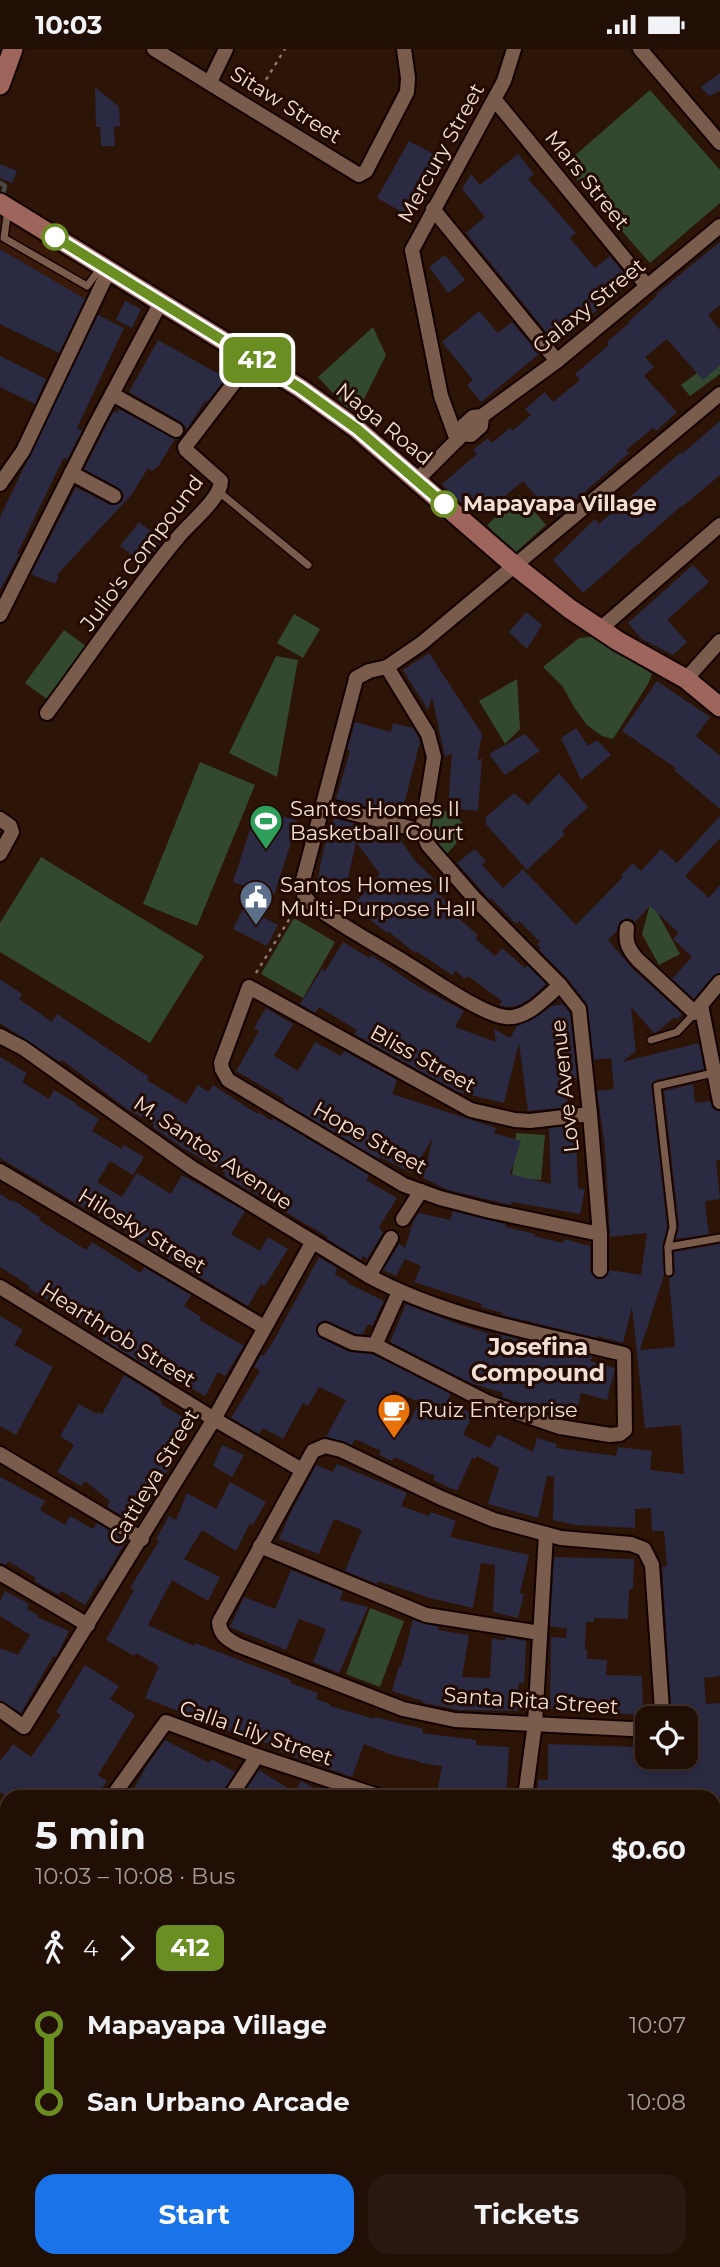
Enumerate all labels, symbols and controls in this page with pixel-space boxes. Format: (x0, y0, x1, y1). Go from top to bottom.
text: 10:03 (35, 9, 102, 41)
street label: Sitaw Street (226, 61, 346, 149)
street label: Mercury Street (392, 79, 489, 227)
street label: Mars Street (540, 125, 635, 234)
unlabelled marker (42, 224, 68, 250)
street label: Galaxy Street (527, 253, 650, 359)
line badge: 412 (217, 337, 297, 383)
text: 412 (237, 345, 277, 374)
street label: Naga Road (331, 377, 438, 470)
street label: Julio's Compound (74, 470, 208, 636)
marker: Mapayapa Village (431, 491, 457, 517)
place label: Mapayapa Village (463, 491, 657, 516)
place label: Santos Homes II Basketball Court (290, 796, 464, 845)
sports icon: Santos Homes II Basketball Court (247, 802, 285, 851)
place label: Santos Homes II Multi-Purpose Hall (280, 872, 476, 921)
public building icon: Santos Homes II Multi-Purpose Hall (237, 878, 275, 927)
street label: Love Avenue (545, 1018, 584, 1154)
street label: Bliss Street (366, 1019, 480, 1098)
street label: M. Santos Avenue (129, 1090, 297, 1215)
street label: Hope Street (309, 1096, 431, 1179)
street label: Hilosky Street (74, 1183, 210, 1278)
street label: Hearthrob Street (36, 1277, 200, 1392)
district label: Josefina Compound (471, 1333, 605, 1387)
cafe icon: Ruiz Enterprise (375, 1391, 413, 1440)
place label: Ruiz Enterprise (418, 1397, 578, 1422)
street label: Cattleya Street (103, 1404, 204, 1549)
street label: Santa Rita Street (443, 1682, 620, 1719)
street label: Calla Lily Street (176, 1695, 336, 1770)
map controls (635, 1706, 698, 1769)
button: locate (635, 1706, 698, 1769)
text: 5 min (35, 1812, 146, 1859)
text: $0.60 (611, 1834, 686, 1866)
text: 10:03 – 10:08 · Bus (35, 1862, 235, 1890)
icon: walk (35, 1929, 73, 1967)
icon: forward (108, 1929, 146, 1967)
text: 412 (170, 1933, 210, 1962)
text: 4 (83, 1934, 98, 1962)
text: Mapayapa Village (87, 2009, 327, 2041)
text: 10:07 (629, 2011, 686, 2039)
text: San Urbano Arcade (87, 2086, 350, 2118)
text: 10:08 (628, 2088, 686, 2116)
button: Start (35, 2174, 354, 2254)
button: Tickets (368, 2174, 686, 2254)

